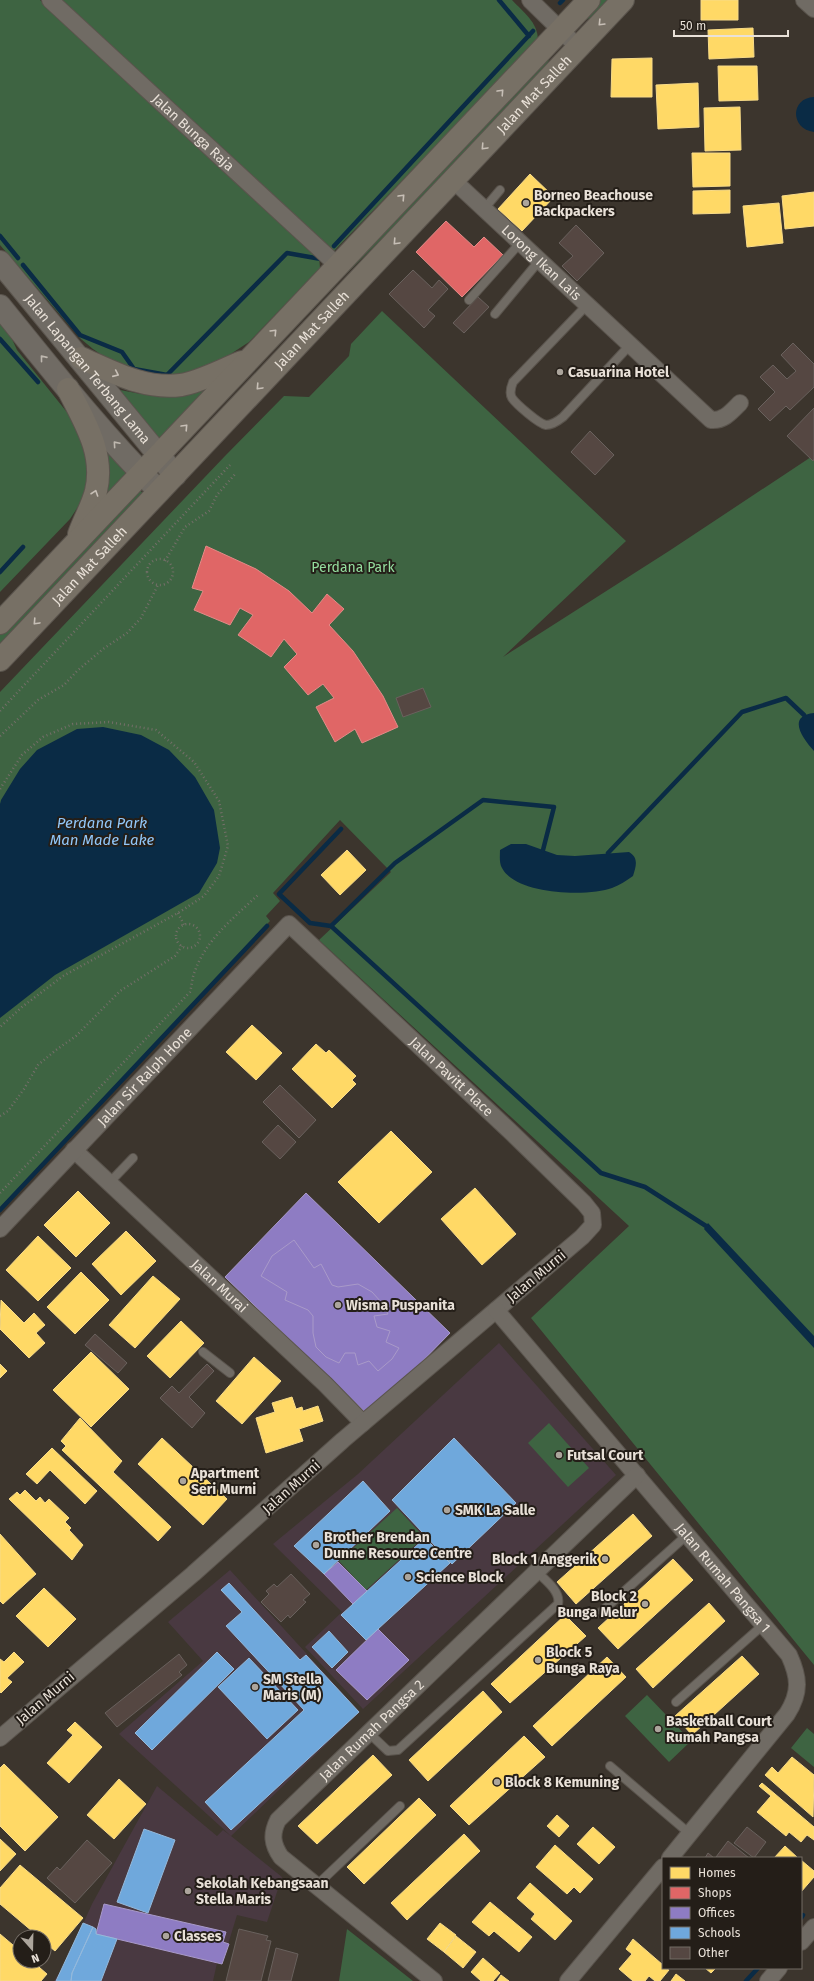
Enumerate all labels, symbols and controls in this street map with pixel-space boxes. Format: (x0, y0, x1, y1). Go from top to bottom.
scale bar (674, 12, 788, 38)
one-way arrow (598, 18, 605, 26)
text: 50 m (680, 19, 706, 33)
street label: Jalan Mat Salleh (493, 52, 576, 137)
one-way arrow (496, 89, 503, 97)
street label: Jalan Bunga Raja (148, 90, 238, 175)
one-way arrow (482, 142, 489, 150)
place label: Borneo Beachouse Backpackers (534, 187, 653, 220)
one-way arrow (397, 194, 404, 202)
marker: Borneo Beachouse Backpackers (521, 198, 531, 208)
street label: Lorong Ikan Lais (498, 222, 585, 304)
one-way arrow (393, 237, 400, 245)
street label: Jalan Mat Salleh (271, 287, 353, 373)
street label: Jalan Lapangan Terbang Lama (21, 290, 154, 447)
one-way arrow (269, 329, 276, 337)
one-way arrow (41, 356, 48, 363)
place label: Casuarina Hotel (568, 364, 670, 381)
marker: Casuarina Hotel (555, 367, 565, 377)
one-way arrow (113, 369, 120, 377)
one-way arrow (256, 383, 263, 390)
one-way arrow (180, 424, 188, 432)
one-way arrow (113, 441, 120, 449)
one-way arrow (90, 490, 99, 497)
street label: Jalan Mat Salleh (48, 523, 131, 609)
park label: Perdana Park (311, 559, 396, 576)
one-way arrow (34, 617, 41, 625)
water label: Perdana Park Man Made Lake (50, 814, 155, 849)
street label: Jalan Sir Ralph Hone (94, 1024, 196, 1130)
street label: Jalan Pavitt Place (406, 1033, 497, 1120)
street label: Jalan Murni (503, 1247, 569, 1306)
street label: Jalan Murai (187, 1256, 251, 1316)
place label: Wisma Puspanita (346, 1297, 455, 1314)
marker: Wisma Puspanita (333, 1300, 343, 1310)
place label: Futsal Court (567, 1447, 644, 1464)
marker: Futsal Court (554, 1450, 564, 1460)
street label: Jalan Murni (259, 1457, 324, 1518)
place label: Apartment Seri Murni (190, 1465, 260, 1498)
marker: Apartment Seri Murni (178, 1476, 188, 1486)
place label: SMK La Salle (455, 1502, 536, 1519)
marker: SMK La Salle (442, 1505, 452, 1515)
street label: Jalan Rumah Pangsa 1 (672, 1520, 774, 1636)
place label: Brother Brendan Dunne Resource Centre (324, 1529, 472, 1562)
marker: Brother Brendan Dunne Resource Centre (311, 1540, 321, 1550)
place label: Block 1 Anggerik (492, 1551, 597, 1568)
marker: Block 1 Anggerik (600, 1554, 610, 1564)
place label: Science Block (416, 1569, 504, 1586)
marker: Science Block (403, 1572, 413, 1582)
place label: Block 2 Bunga Melur (557, 1588, 637, 1621)
marker: Block 2 Bunga Melur (640, 1599, 650, 1609)
place label: Block 5 Bunga Raya (546, 1644, 620, 1677)
marker: Block 5 Bunga Raya (533, 1655, 543, 1665)
street label: Jalan Murni (13, 1668, 78, 1728)
place label: SM Stella Maris (M) (263, 1671, 322, 1704)
street label: Jalan Rumah Pangsa 2 (316, 1676, 428, 1785)
marker: SM Stella Maris (M) (250, 1682, 260, 1692)
place label: Basketball Court Rumah Pangsa (666, 1713, 773, 1746)
marker: Basketball Court Rumah Pangsa (653, 1724, 663, 1734)
place label: Block 8 Kemuning (505, 1774, 619, 1791)
marker: Block 8 Kemuning (492, 1777, 502, 1787)
legend (662, 1857, 802, 1969)
text: Homes (698, 1866, 736, 1880)
place label: Sekolah Kebangsaan Stella Maris (196, 1875, 328, 1908)
marker: Sekolah Kebangsaan Stella Maris (183, 1886, 193, 1896)
text: Shops (698, 1886, 732, 1900)
text: Offices (698, 1906, 735, 1920)
text: Schools (698, 1926, 741, 1940)
place label: Classes (174, 1928, 222, 1945)
north arrow (12, 1929, 52, 1969)
marker: Classes (161, 1931, 171, 1941)
text: Other (698, 1946, 729, 1960)
text: N (30, 1951, 41, 1965)

